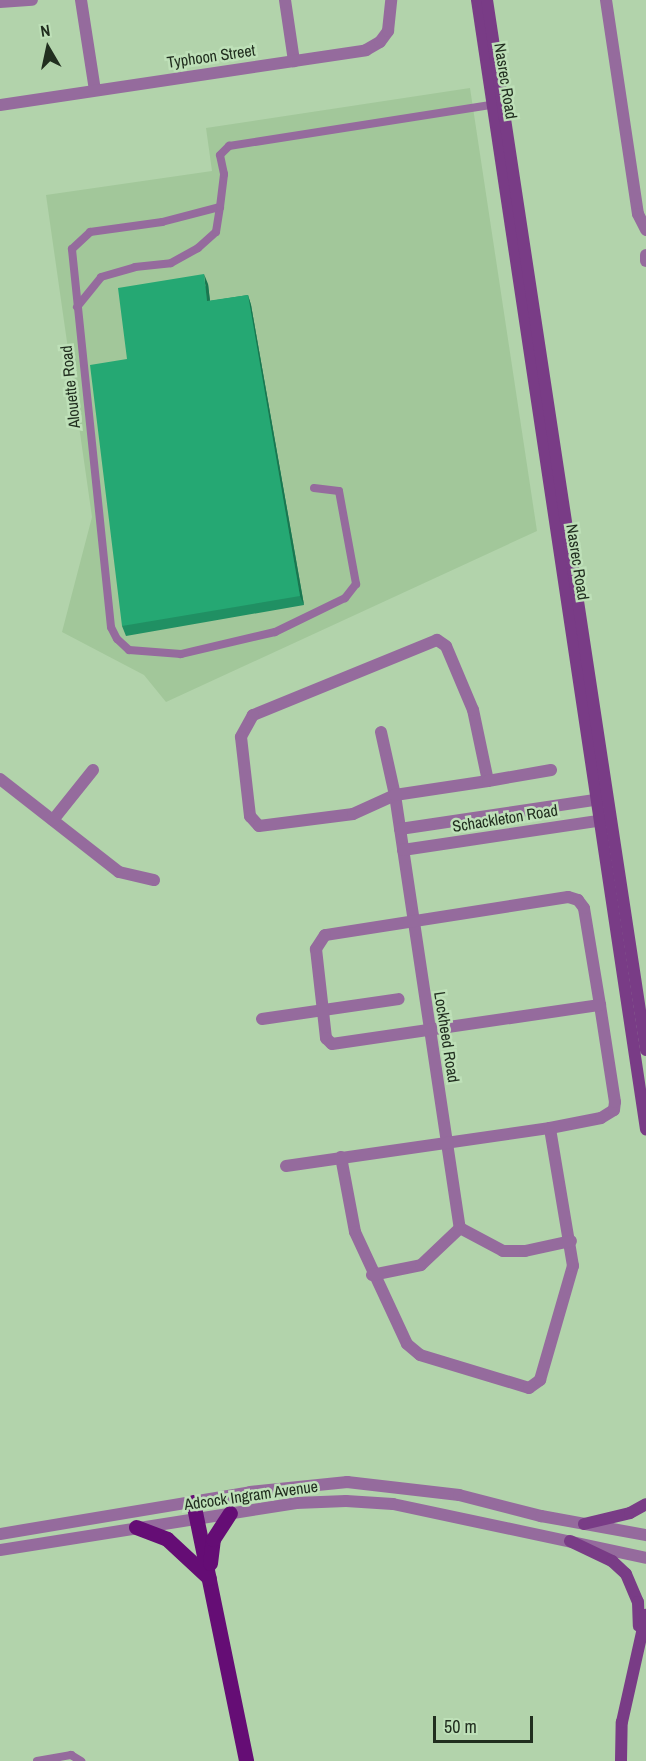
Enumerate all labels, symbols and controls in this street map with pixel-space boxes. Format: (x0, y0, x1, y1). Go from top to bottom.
north arrow (18, 18, 78, 78)
text: N (39, 19, 52, 42)
street label: Typhoon Street (166, 40, 256, 72)
street label: Nasrec Road (491, 42, 521, 120)
street label: Alouette Road (56, 345, 84, 429)
street label: Nasrec Road (563, 523, 593, 601)
street label: Schackleton Road (451, 800, 559, 836)
street label: Lockheed Road (430, 990, 464, 1084)
street label: Adcock Ingram Avenue (183, 1476, 319, 1514)
scale bar (436, 1704, 536, 1742)
text: 50 m (444, 1714, 477, 1739)

